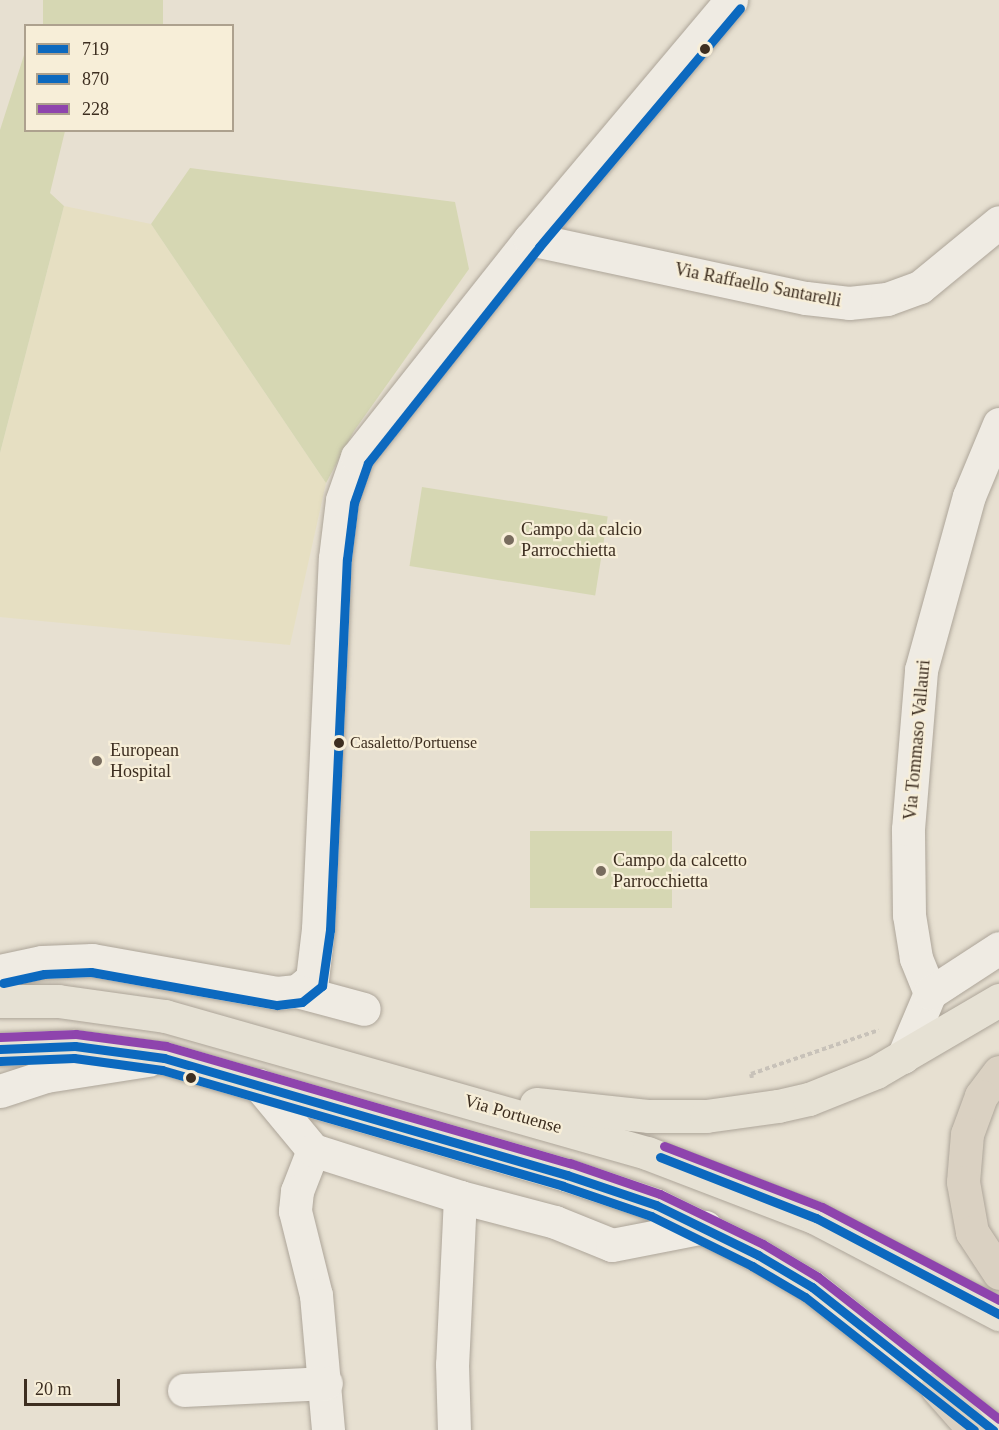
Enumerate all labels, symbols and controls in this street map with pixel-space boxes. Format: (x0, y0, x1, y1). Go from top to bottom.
legend (24, 24, 234, 132)
text: 719 (82, 39, 109, 59)
unlabelled marker (699, 43, 711, 55)
text: 870 (82, 69, 109, 89)
text: 228 (82, 99, 109, 119)
street label: Via Raffaello Santarelli (673, 258, 843, 312)
place label: Campo da calcio Parrocchietta (521, 519, 642, 562)
marker: Campo da calcio Parrocchietta (502, 533, 516, 547)
street label: Via Tommaso Vallauri (899, 659, 935, 821)
place label: Casaletto/Portuense (350, 733, 477, 753)
marker: Casaletto/Portuense (333, 737, 345, 749)
place label: European Hospital (110, 740, 179, 783)
marker: European Hospital (88, 752, 106, 770)
place label: Campo da calcetto Parrocchietta (613, 850, 747, 892)
marker: Campo da calcetto Parrocchietta (594, 864, 608, 878)
unlabelled marker (185, 1072, 197, 1084)
street label: Via Portuense (462, 1090, 564, 1138)
scale bar (27, 1367, 123, 1405)
text: 20 m (35, 1379, 72, 1399)

